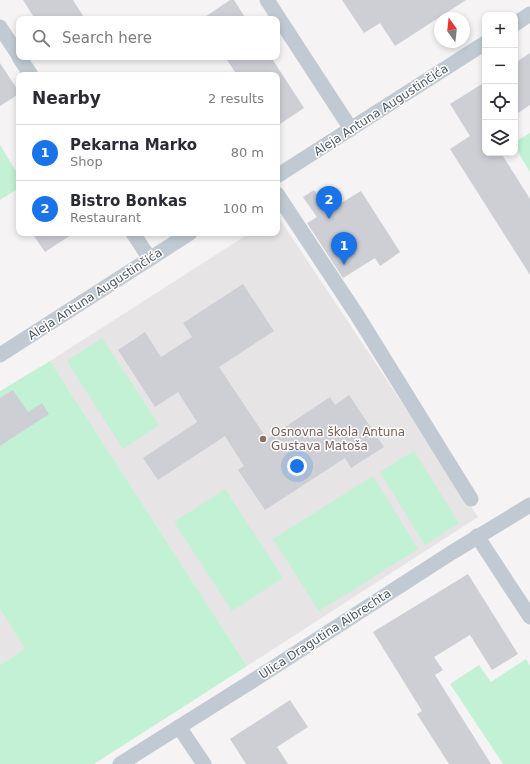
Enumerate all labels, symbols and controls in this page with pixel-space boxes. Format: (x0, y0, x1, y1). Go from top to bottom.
north arrow (434, 12, 470, 48)
map controls (482, 12, 518, 156)
button: + (482, 12, 518, 48)
search box (16, 16, 280, 60)
icon: search (30, 27, 52, 49)
text: Search here (62, 29, 152, 47)
button: − (482, 48, 518, 84)
street label: Aleja Antuna Augustinčića (311, 61, 451, 159)
button: locate (482, 84, 518, 120)
text: Nearby (32, 88, 101, 108)
text: 2 results (208, 91, 264, 106)
button: layers (482, 120, 518, 156)
text: Pekarna Marko (70, 136, 197, 154)
text: 1 (40, 145, 50, 160)
text: 80 m (231, 145, 264, 160)
text: Shop (70, 154, 103, 169)
pin: 2 (316, 186, 342, 219)
text: Bistro Bonkas (70, 192, 187, 210)
text: 2 (40, 201, 50, 216)
text: 100 m (222, 201, 264, 216)
text: Restaurant (70, 210, 141, 225)
pin: 1 (331, 232, 357, 265)
street label: Aleja Antuna Augustinčića (25, 245, 165, 343)
place label: Osnovna škola Antuna Gustava Matoša (271, 425, 405, 453)
marker: Osnovna škola Antuna Gustava Matoša (258, 434, 268, 444)
your location (287, 456, 307, 476)
street label: Ulica Dragutina Albrechta (256, 586, 394, 682)

